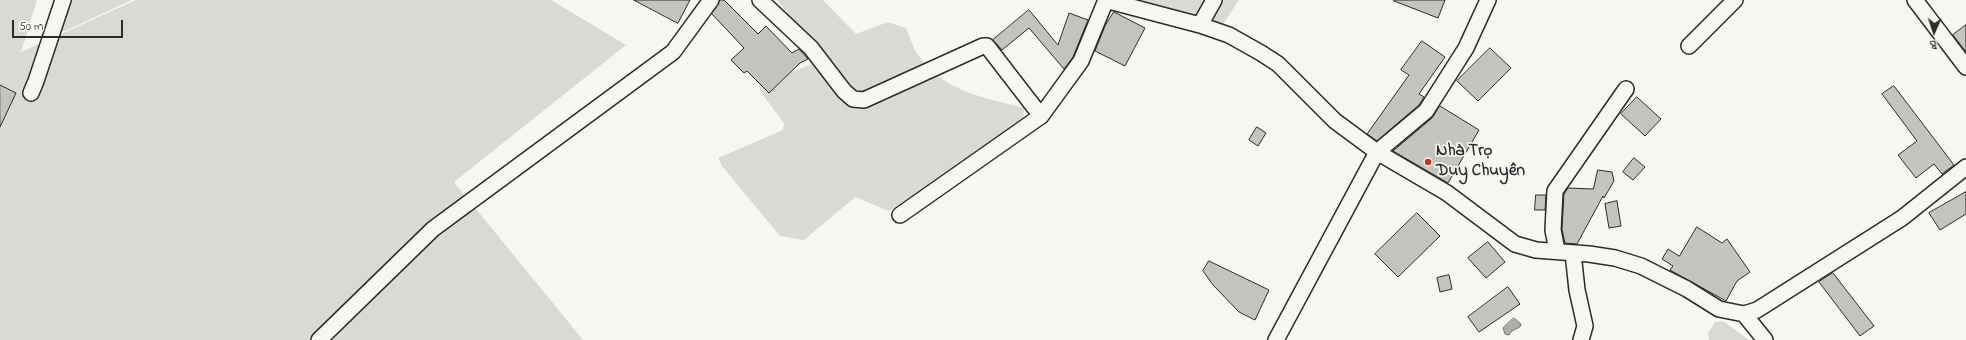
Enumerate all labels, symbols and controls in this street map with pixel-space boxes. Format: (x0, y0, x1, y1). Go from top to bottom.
scale bar (14, 12, 125, 38)
north arrow (1914, 12, 1954, 52)
text: 50 m (19, 18, 43, 36)
text: B (1929, 36, 1937, 52)
place label: Nhà Trọ Duy Chuyên (1436, 142, 1525, 182)
marker: Nhà Trọ Duy Chuyên (1423, 157, 1433, 167)

